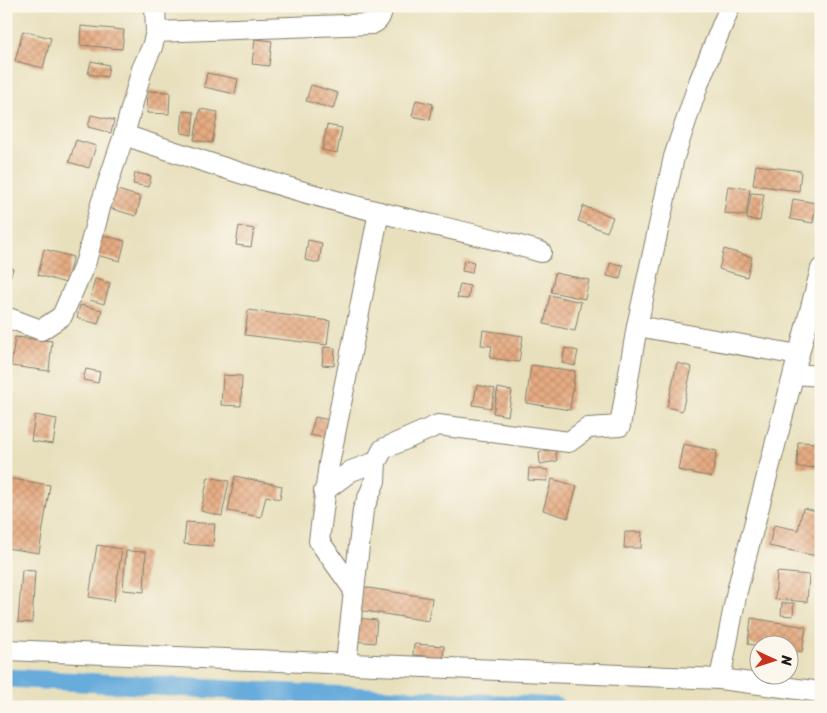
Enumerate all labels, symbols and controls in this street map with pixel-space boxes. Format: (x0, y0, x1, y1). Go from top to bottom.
north arrow (750, 636, 800, 686)
text: N (774, 654, 799, 666)

